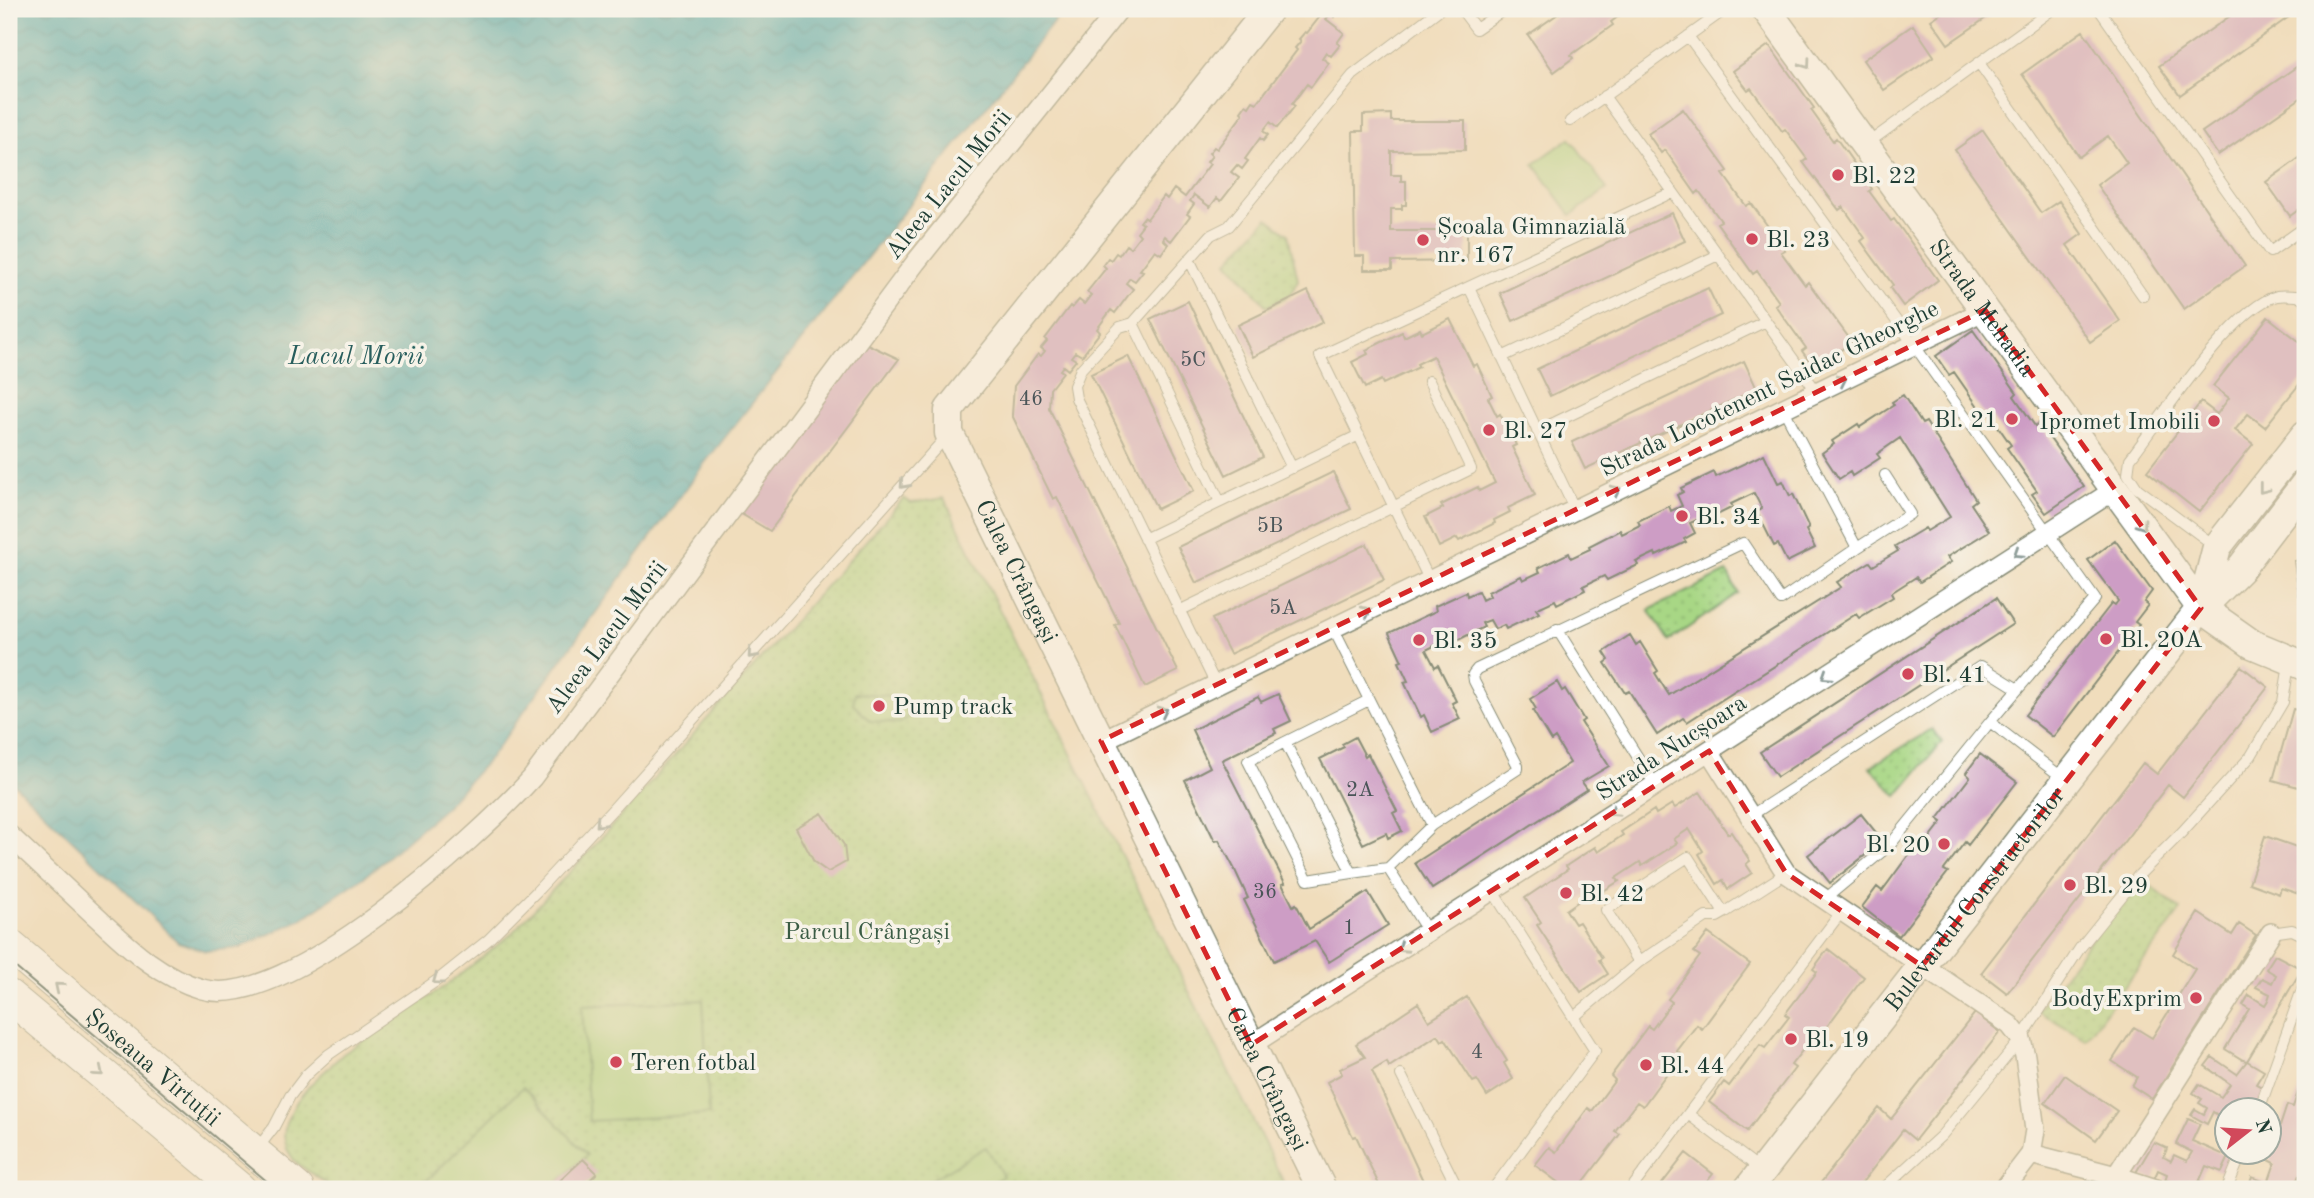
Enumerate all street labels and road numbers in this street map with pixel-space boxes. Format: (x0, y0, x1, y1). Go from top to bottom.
street label: Aleea Lacul Morii (882, 106, 1017, 265)
street label: Strada Mehadia (1924, 236, 2039, 382)
street label: Strada Locotenent Saidac Gheorghe (1597, 297, 1943, 482)
street label: Calea Crângași (970, 496, 1061, 647)
street label: Aleea Lacul Morii (542, 557, 673, 719)
street label: Strada Nucșoara (1593, 691, 1752, 806)
street label: Bulevardul Constructorilor (1881, 783, 2071, 1017)
street label: Calea Crângași (1220, 1004, 1311, 1155)
street label: Șoseaua Virtuții (80, 1005, 224, 1132)

